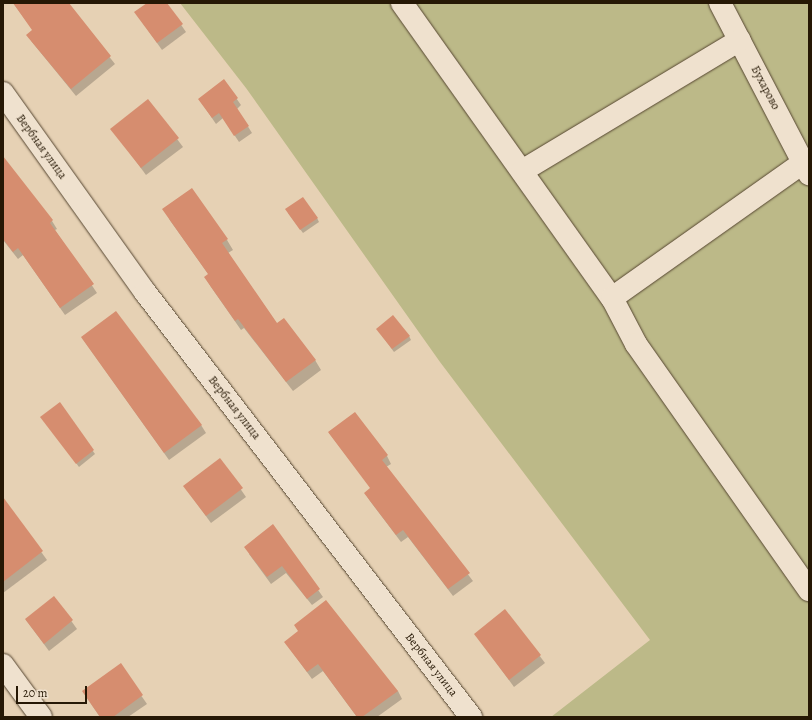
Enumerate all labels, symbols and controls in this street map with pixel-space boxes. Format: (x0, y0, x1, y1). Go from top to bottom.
street label: Бухарово (747, 63, 783, 113)
street label: Вербная улица (13, 112, 69, 182)
street label: Вербная улица (205, 373, 263, 443)
street label: Вербная улица (402, 630, 460, 700)
scale bar (18, 678, 89, 704)
text: 20 m (23, 685, 47, 701)

